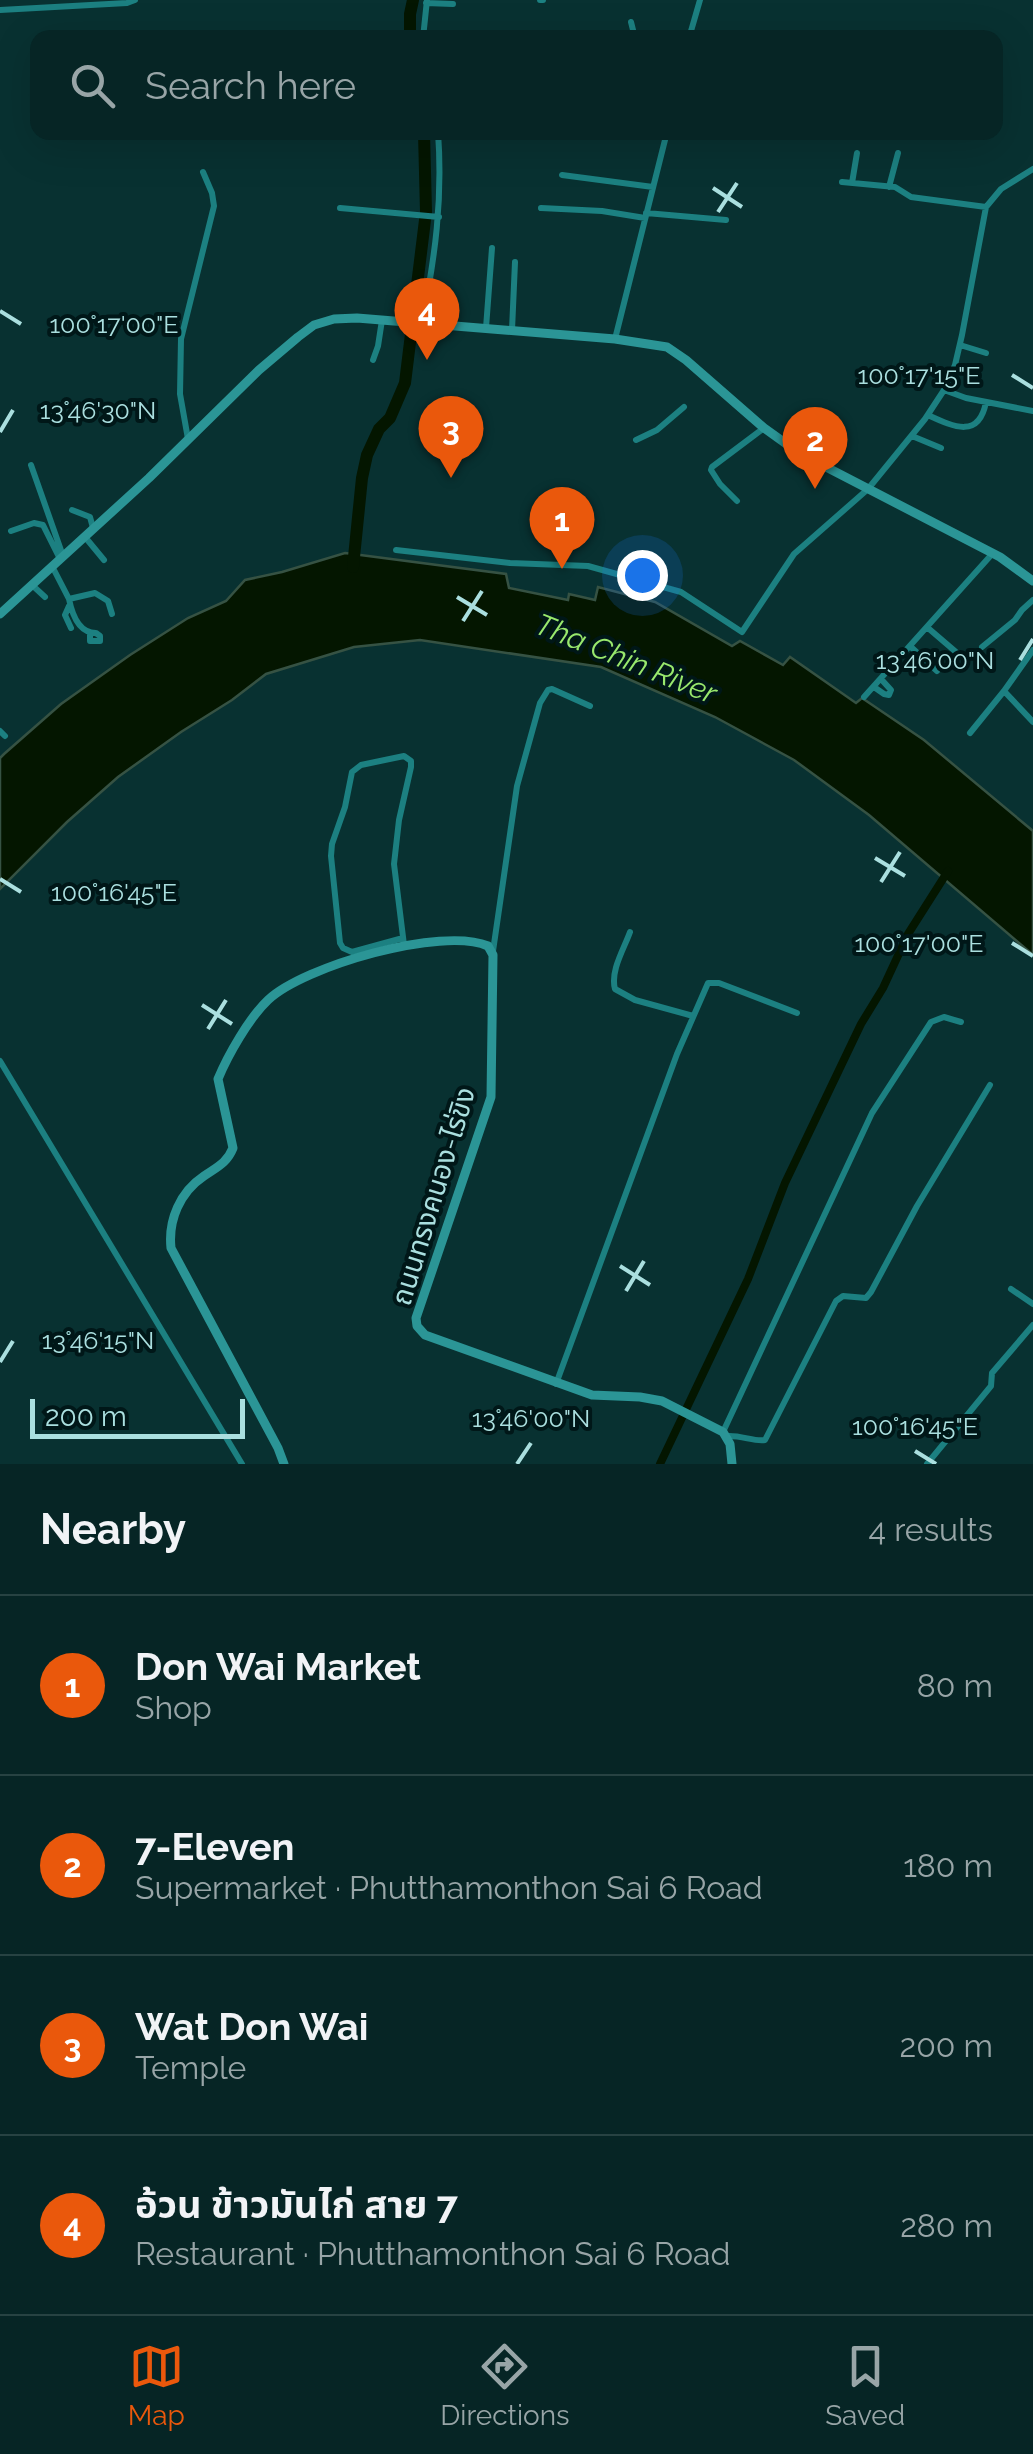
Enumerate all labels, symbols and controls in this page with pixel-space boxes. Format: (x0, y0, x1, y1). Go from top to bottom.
search box (30, 30, 1003, 140)
icon: search (65, 58, 120, 113)
text: Search here (145, 63, 356, 108)
pin: 4 (394, 278, 460, 360)
text: 100°17'00"E (49, 309, 179, 339)
text: 100°17'15"E (857, 360, 981, 390)
text: 13°46'30"N (40, 395, 156, 425)
pin: 3 (418, 396, 484, 478)
pin: 2 (782, 406, 848, 489)
pin: 1 (530, 486, 594, 569)
your location (617, 550, 668, 601)
water label: Tha Chin River (530, 606, 724, 711)
text: 13°46'00"N (876, 645, 994, 675)
text: 100°16'45"E (51, 877, 177, 907)
text: 100°17'00"E (854, 928, 984, 958)
street label: ถนนทรงคนอง-ไร่ขิง (385, 1083, 482, 1309)
text: 13°46'15"N (42, 1325, 154, 1355)
scale bar (30, 1394, 245, 1438)
text: 200 m (45, 1400, 127, 1433)
text: 13°46'00"N (472, 1403, 590, 1433)
text: 100°16'45"E (852, 1411, 978, 1441)
text: Nearby (40, 1505, 186, 1554)
text: 4 results (869, 1511, 993, 1548)
text: Don Wai Market (135, 1644, 421, 1689)
text: 1 (65, 1667, 80, 1704)
text: 80 m (917, 1667, 993, 1704)
text: Shop (135, 1689, 212, 1726)
text: 7-Eleven (135, 1824, 294, 1869)
text: 2 (63, 1847, 82, 1884)
text: 180 m (903, 1847, 993, 1884)
text: Supermarket · Phutthamonthon Sai 6 Road (135, 1869, 763, 1906)
text: Wat Don Wai (135, 2004, 368, 2049)
text: 3 (64, 2027, 81, 2064)
text: 200 m (900, 2027, 993, 2064)
text: Temple (135, 2049, 246, 2086)
text: อ้วน ข้าวมันไก่ สาย 7 (135, 2182, 458, 2227)
text: 4 (63, 2207, 82, 2244)
text: 280 m (900, 2207, 993, 2244)
text: Restaurant · Phutthamonthon Sai 6 Road (135, 2235, 730, 2272)
tab: Map (128, 2339, 185, 2432)
tab: Directions (440, 2339, 570, 2432)
tab: Saved (825, 2339, 905, 2432)

